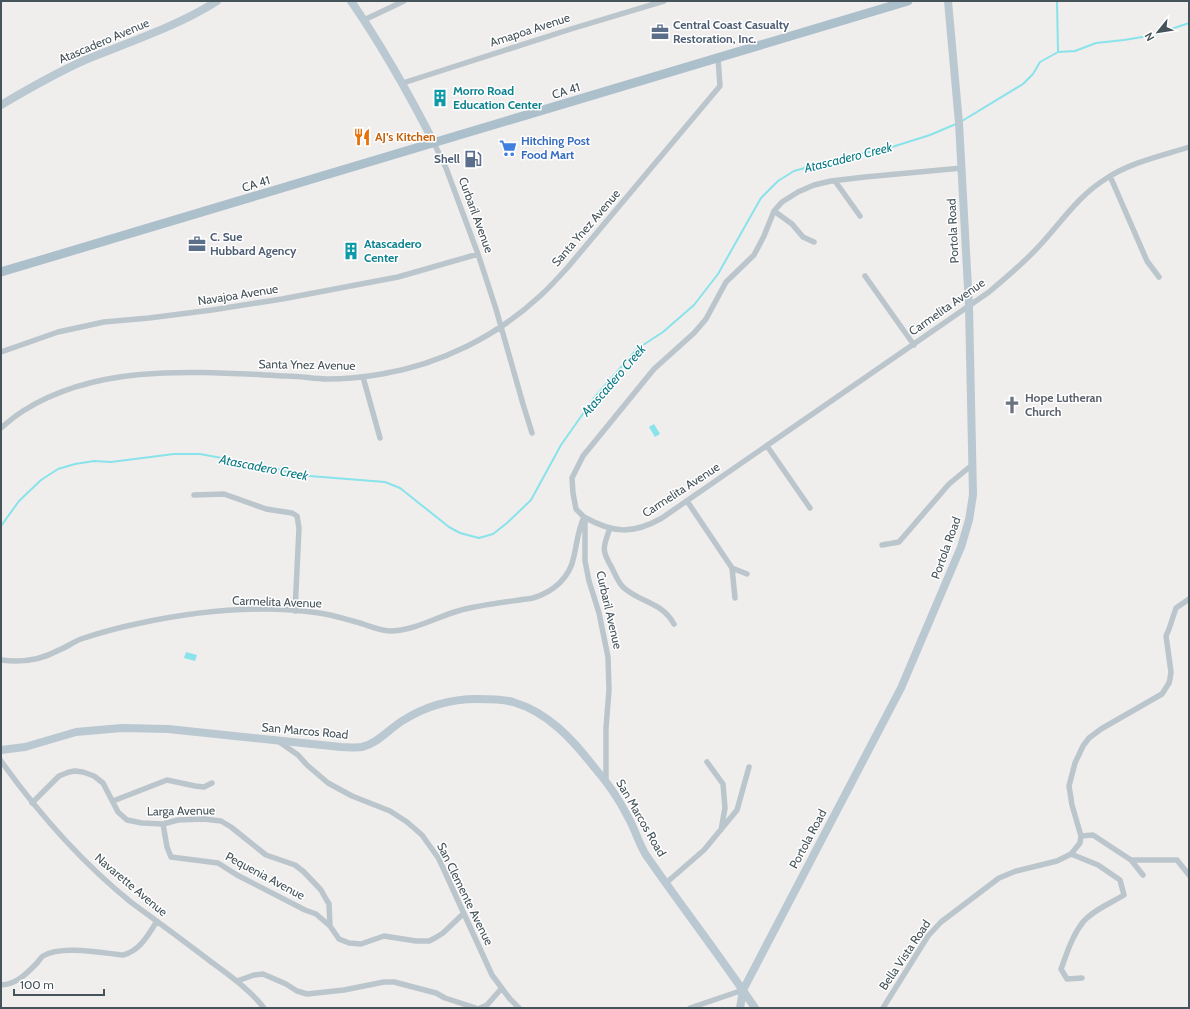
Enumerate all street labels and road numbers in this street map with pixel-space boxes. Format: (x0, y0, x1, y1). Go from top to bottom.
street label: Amapoa Avenue (488, 9, 572, 50)
street label: Atascadero Avenue (56, 15, 151, 66)
street label: CA 41 (550, 79, 582, 102)
street label: CA 41 (240, 172, 272, 195)
street label: Curbaril Avenue (456, 175, 497, 255)
street label: Santa Ynez Avenue (548, 186, 623, 269)
street label: Portola Road (943, 198, 962, 264)
street label: Carmelita Avenue (906, 275, 988, 338)
street label: Navajoa Avenue (197, 281, 279, 308)
street label: Santa Ynez Avenue (258, 356, 356, 373)
street label: Carmelita Avenue (639, 459, 722, 520)
street label: Portola Road (927, 515, 964, 581)
street label: Curbaril Avenue (593, 569, 626, 650)
street label: Carmelita Avenue (232, 592, 322, 611)
street label: San Marcos Road (261, 719, 349, 742)
street label: San Marcos Road (613, 776, 670, 859)
street label: Larga Avenue (147, 802, 215, 819)
street label: Portola Road (786, 807, 829, 871)
street label: San Clemente Avenue (434, 840, 497, 948)
street label: Pequenia Avenue (223, 848, 307, 903)
street label: Navarette Avenue (92, 850, 171, 919)
street label: Bella Vista Road (876, 917, 934, 993)

